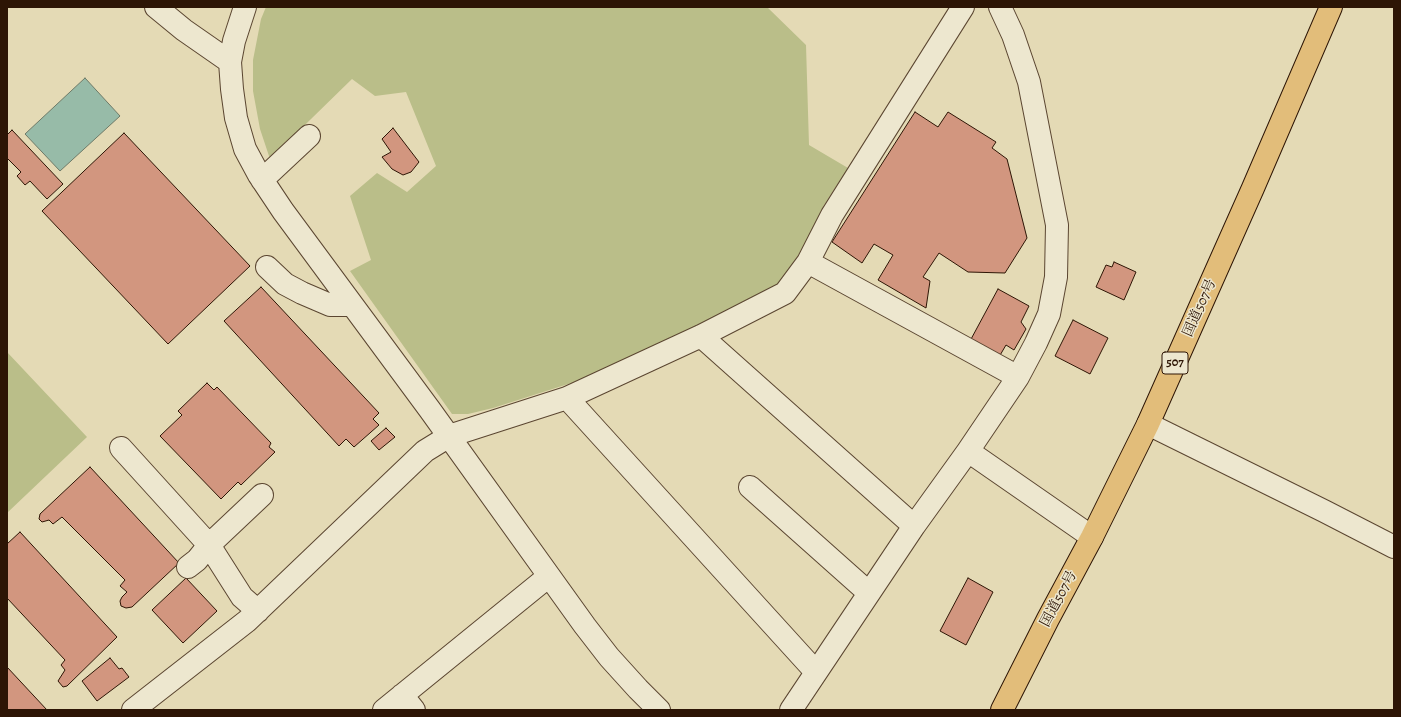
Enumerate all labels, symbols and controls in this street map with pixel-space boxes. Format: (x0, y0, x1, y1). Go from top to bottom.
street label: 国道507号 (1180, 277, 1220, 339)
road number: 507 (1162, 352, 1188, 374)
street label: 国道507号 (1037, 568, 1081, 630)

